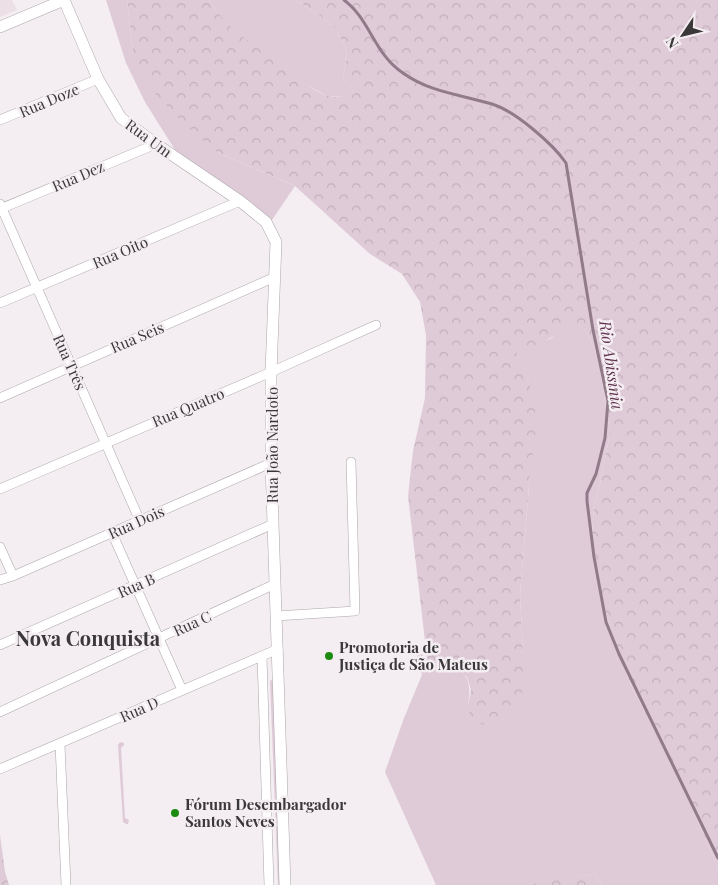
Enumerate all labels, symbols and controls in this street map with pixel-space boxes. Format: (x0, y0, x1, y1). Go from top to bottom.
north arrow (658, 10, 708, 60)
text: N (661, 33, 683, 52)
street label: Rua Doze (16, 78, 82, 122)
street label: Rua Um (122, 114, 177, 162)
street label: Rua Dez (49, 156, 107, 196)
street label: Rua Oito (89, 231, 151, 273)
street label: Rua Seis (107, 317, 167, 357)
water label: Rio Abissínia (595, 318, 629, 411)
street label: Rua Três (49, 331, 91, 393)
street label: Rua Quatro (149, 383, 227, 431)
street label: Rua João Nardoto (262, 387, 282, 503)
street label: Rua Dois (105, 501, 167, 543)
street label: Rua B (114, 568, 158, 602)
street label: Rua C (170, 606, 214, 640)
district label: Nova Conquista (16, 624, 161, 651)
place label: Promotoria de Justiça de São Mateus (338, 637, 488, 674)
marker: Promotoria de Justiça de São Mateus (323, 650, 335, 662)
street label: Rua D (117, 692, 162, 726)
place label: Fórum Desembargador Santos Neves (185, 794, 346, 831)
marker: Fórum Desembargador Santos Neves (169, 807, 181, 819)

